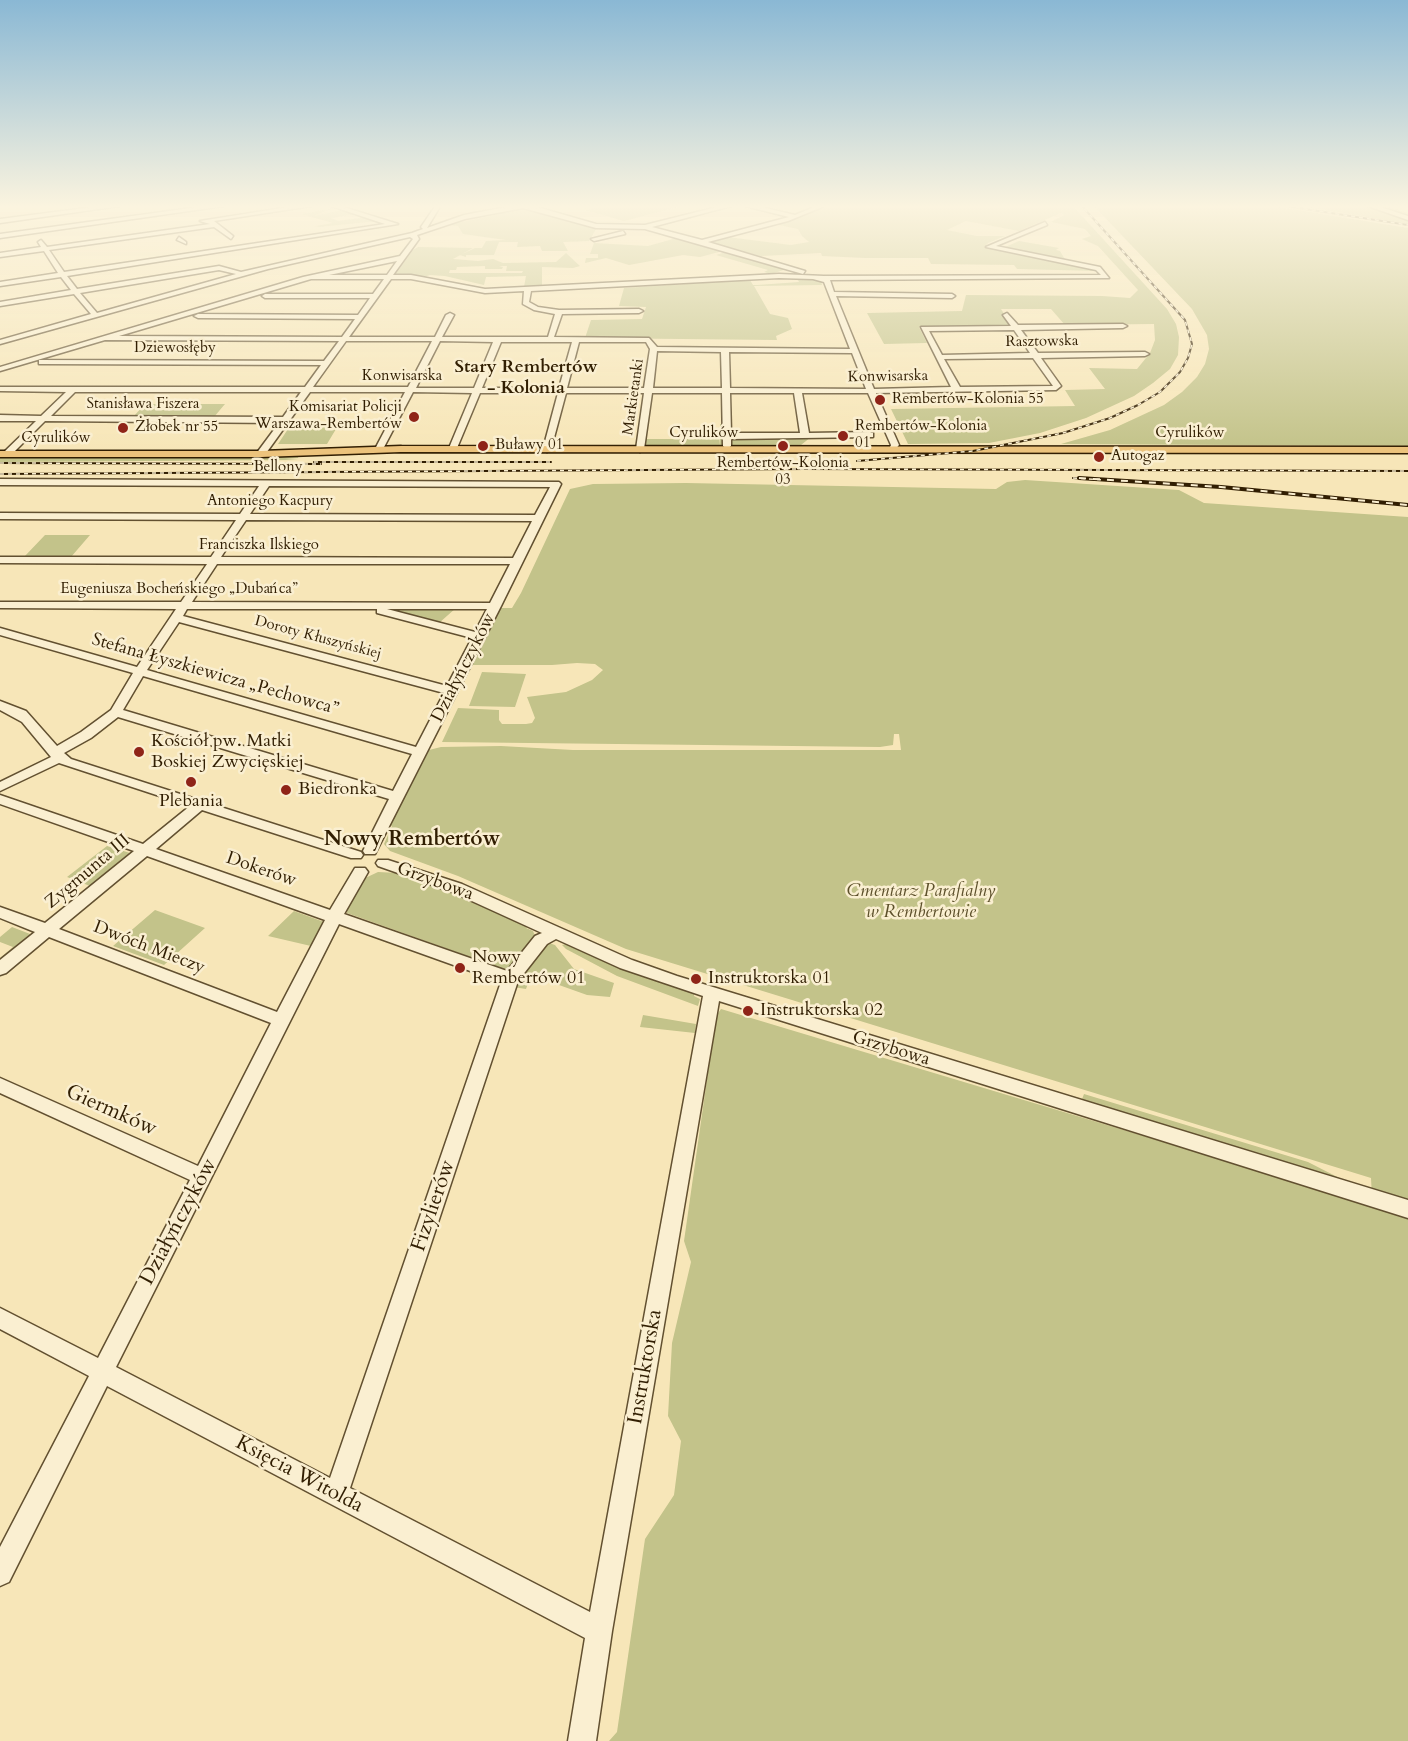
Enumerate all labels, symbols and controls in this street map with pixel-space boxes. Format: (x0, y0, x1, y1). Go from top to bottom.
street label: Rasztowska (1005, 332, 1079, 352)
street label: Dziewosłęby (134, 340, 216, 358)
district label: Stary Rembertów - Kolonia (454, 357, 598, 400)
street label: Markietanki (620, 358, 648, 436)
street label: Konwisarska (848, 367, 928, 387)
street label: Konwisarska (362, 368, 442, 386)
place label: Rembertów-Kolonia 55 (892, 391, 1044, 409)
marker: Rembertów-Kolonia 55 (873, 393, 887, 407)
street label: Stanisława Fiszera (87, 396, 199, 414)
place label: Komisariat Policji Warszawa-Rembertów (255, 399, 402, 434)
marker: Komisariat Policji Warszawa-Rembertów (407, 410, 421, 424)
place label: Rembertów-Kolonia 01 (855, 418, 987, 453)
place label: Żłobek nr 55 (135, 419, 218, 437)
marker: Żłobek nr 55 (116, 421, 130, 435)
street label: Cyrulików (669, 425, 739, 443)
street label: Cyrulików (1155, 425, 1225, 443)
marker: Rembertów-Kolonia 01 (836, 429, 850, 443)
street label: Cyrulików (21, 430, 91, 448)
place label: Buławy 01 (495, 437, 563, 455)
marker: Buławy 01 (476, 439, 490, 453)
marker: Rembertów-Kolonia 03 (776, 439, 790, 453)
place label: Autogaz (1111, 448, 1164, 466)
marker: Autogaz (1092, 450, 1106, 464)
place label: Rembertów-Kolonia 03 (717, 455, 849, 490)
street label: Bellony (253, 459, 303, 477)
street label: Antoniego Kacpury (207, 493, 333, 511)
street label: Franciszka Ilskiego (199, 537, 319, 555)
street label: Eugeniusza Bocheńskiego „Dubańca” (60, 581, 298, 599)
street label: Działyńczyków (427, 610, 501, 726)
street label: Doroty Kłuszyńskiej (253, 612, 383, 664)
street label: Stefana Łyszkiewicza „Pechowca” (89, 629, 341, 721)
place label: Kościół pw. Matki Boskiej Zwycięskiej (151, 731, 304, 774)
marker: Kościół pw. Matki Boskiej Zwycięskiej (132, 745, 146, 759)
marker: Plebania (184, 775, 198, 789)
place label: Biedronka (298, 779, 377, 801)
marker: Biedronka (279, 783, 293, 797)
place label: Plebania (159, 791, 223, 813)
district label: Nowy Rembertów (324, 827, 500, 853)
street label: Zygmunta III (41, 830, 135, 914)
street label: Dokerów (223, 848, 299, 892)
street label: Grzybowa (394, 858, 476, 906)
park label: Cmentarz Parafialny w Rembertowie (847, 881, 995, 924)
street label: Dwóch Mieczy (90, 917, 208, 979)
place label: Nowy Rembertów 01 (472, 947, 585, 990)
marker: Nowy Rembertów 01 (453, 961, 467, 975)
place label: Instruktorska 01 (708, 968, 831, 990)
marker: Instruktorska 01 (689, 972, 703, 986)
place label: Instruktorska 02 (760, 1000, 883, 1022)
marker: Instruktorska 02 (741, 1004, 755, 1018)
street label: Grzybowa (850, 1027, 932, 1071)
street label: Giermków (62, 1080, 160, 1142)
street label: Działyńczyków (135, 1154, 223, 1290)
street label: Fizylierów (407, 1157, 461, 1255)
street label: Instruktorska (624, 1308, 668, 1426)
street label: Księcia Witolda (231, 1431, 367, 1519)

